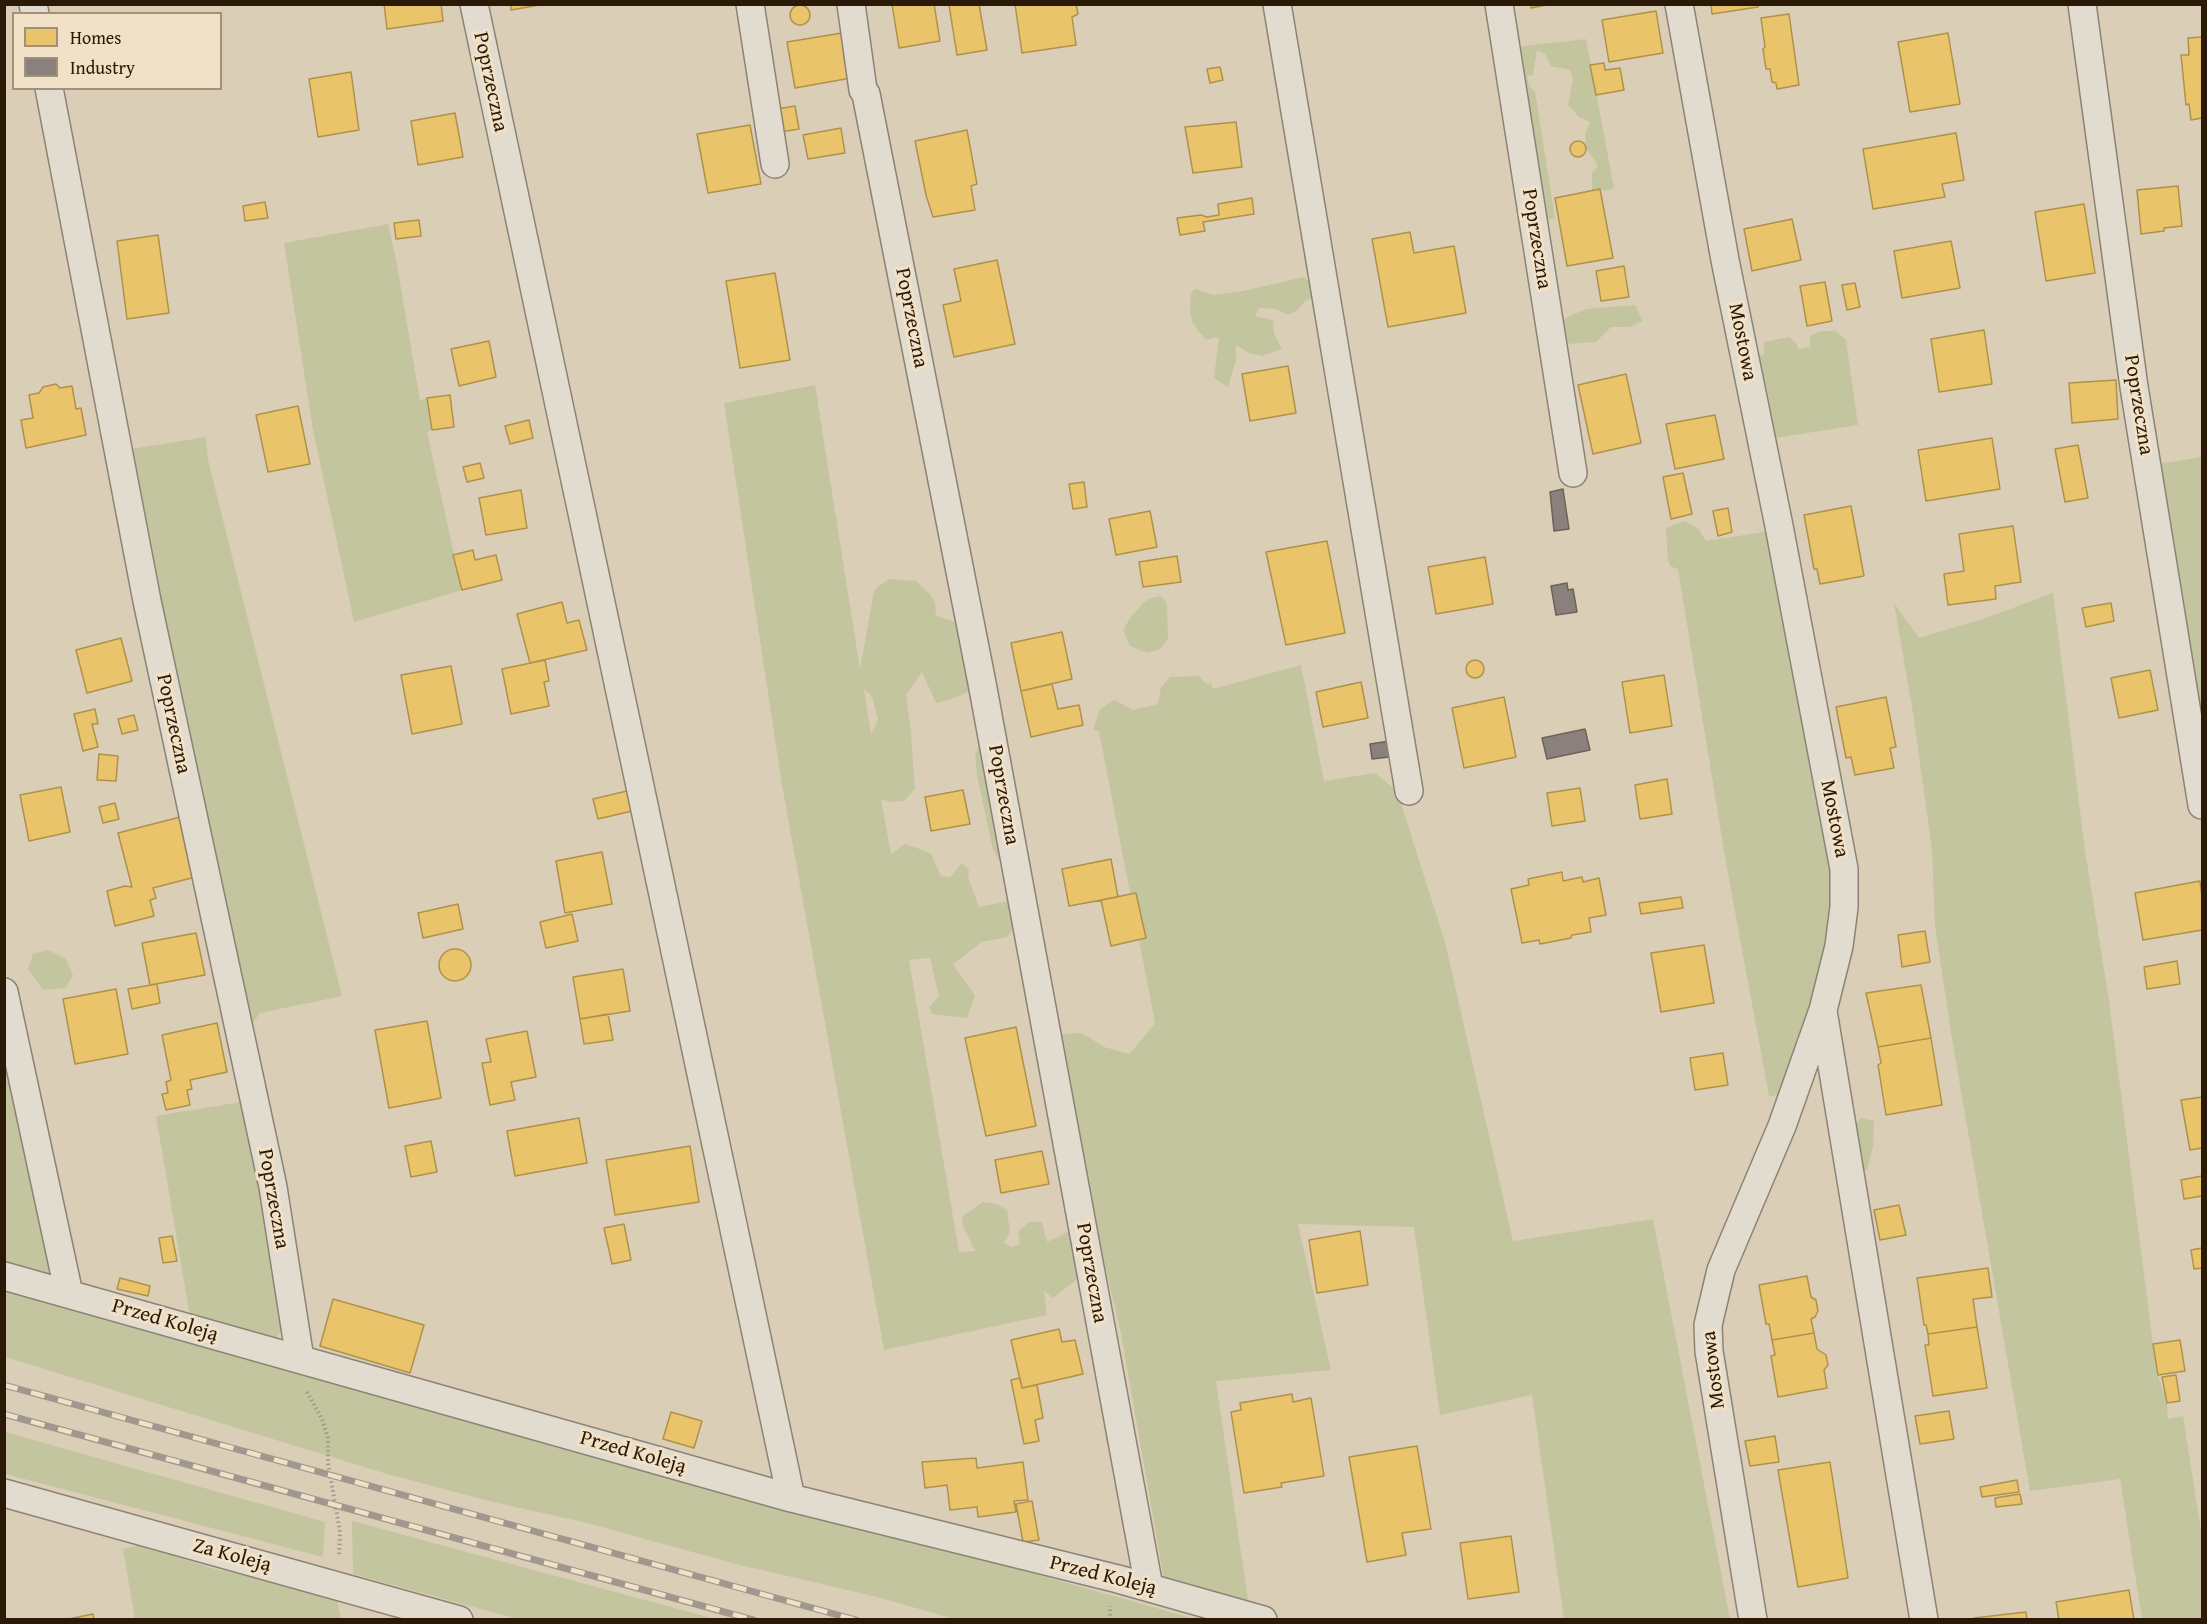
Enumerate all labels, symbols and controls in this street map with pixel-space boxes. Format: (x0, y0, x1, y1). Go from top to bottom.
legend (12, 12, 222, 90)
text: Homes (70, 24, 121, 51)
street label: Poprzeczna (467, 30, 513, 134)
text: Industry (70, 54, 135, 81)
street label: Poprzeczna (1516, 187, 1556, 291)
street label: Poprzeczna (889, 266, 933, 370)
street label: Mostowa (1722, 301, 1762, 383)
street label: Poprzeczna (2118, 353, 2158, 457)
street label: Poprzeczna (150, 672, 196, 776)
street label: Poprzeczna (982, 743, 1024, 847)
street label: Mostowa (1814, 778, 1854, 860)
street label: Poprzeczna (252, 1147, 294, 1251)
street label: Poprzeczna (1070, 1221, 1112, 1325)
street label: Przed Koleją (109, 1294, 221, 1348)
street label: Mostowa (1697, 1329, 1731, 1411)
street label: Przed Koleją (577, 1426, 689, 1480)
street label: Za Koleją (190, 1533, 274, 1579)
street label: Przed Koleją (1047, 1551, 1159, 1601)

